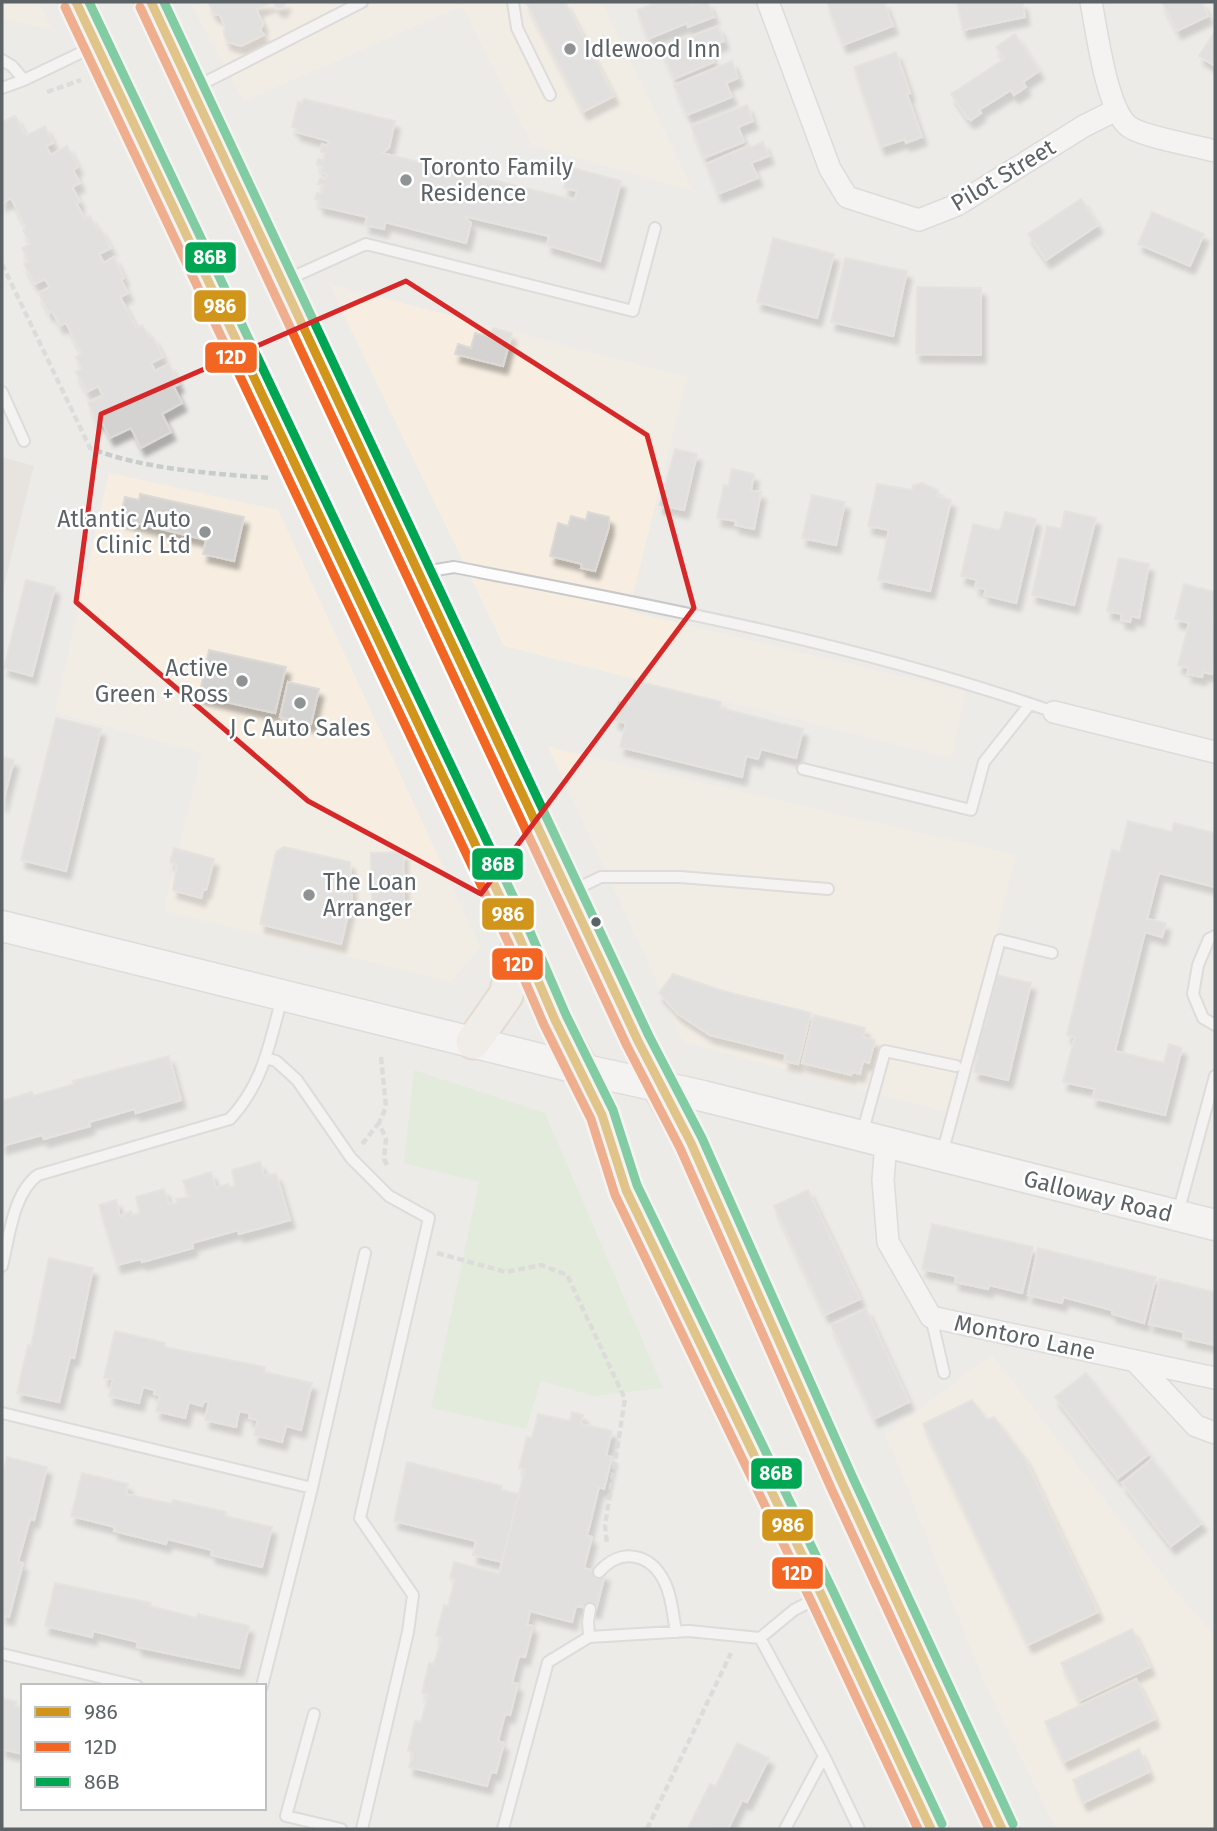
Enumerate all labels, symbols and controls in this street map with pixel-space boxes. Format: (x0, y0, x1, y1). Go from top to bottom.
place label: Idlewood Inn (584, 35, 721, 63)
marker: Idlewood Inn (562, 41, 578, 57)
street label: Pilot Street (946, 133, 1061, 217)
place label: Toronto Family Residence (420, 153, 574, 207)
marker: Toronto Family Residence (398, 172, 414, 188)
line badge: 86B (184, 241, 237, 274)
text: 86B (193, 246, 227, 269)
line badge: 986 (193, 289, 247, 323)
text: 986 (204, 295, 236, 318)
line badge: 12D (204, 341, 258, 374)
text: 12D (215, 346, 247, 369)
place label: Atlantic Auto Clinic Ltd (57, 505, 191, 559)
marker: Atlantic Auto Clinic Ltd (197, 524, 213, 540)
place label: Active Green + Ross (95, 654, 228, 708)
marker: Active Green + Ross (234, 673, 250, 689)
marker: J C Auto Sales (292, 695, 308, 711)
place label: J C Auto Sales (230, 714, 370, 742)
line badge: 86B (471, 847, 524, 881)
text: 86B (481, 853, 515, 876)
place label: The Loan Arranger (323, 868, 417, 922)
marker: The Loan Arranger (301, 887, 317, 903)
line badge: 986 (481, 897, 535, 931)
text: 986 (492, 903, 524, 926)
unlabelled marker (589, 915, 603, 929)
line badge: 12D (491, 947, 544, 981)
text: 12D (502, 953, 534, 976)
street label: Galloway Road (1021, 1164, 1175, 1228)
street label: Montoro Lane (952, 1308, 1098, 1366)
line badge: 86B (750, 1457, 803, 1490)
text: 86B (759, 1462, 793, 1485)
line badge: 986 (761, 1508, 814, 1542)
text: 986 (772, 1514, 804, 1537)
line badge: 12D (771, 1556, 824, 1590)
text: 12D (781, 1562, 813, 1585)
legend (21, 1684, 266, 1810)
text: 986 (84, 1699, 118, 1725)
text: 12D (84, 1734, 117, 1760)
text: 86B (84, 1769, 120, 1795)

